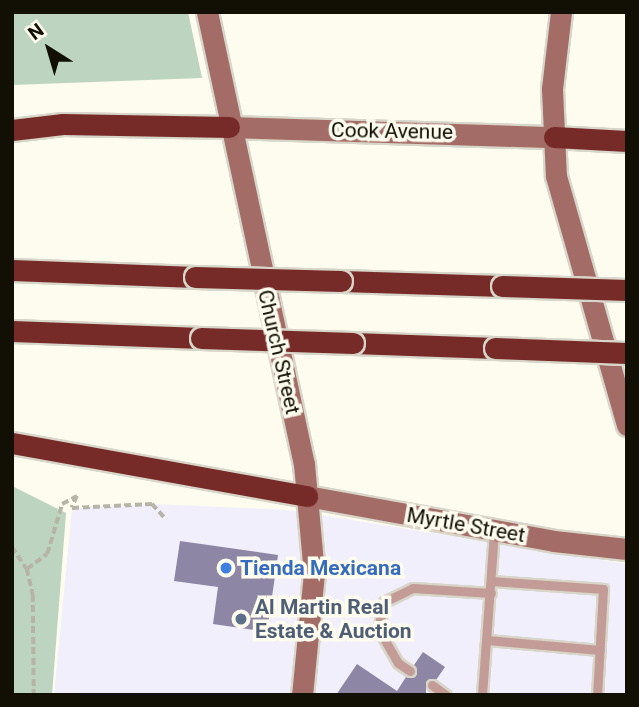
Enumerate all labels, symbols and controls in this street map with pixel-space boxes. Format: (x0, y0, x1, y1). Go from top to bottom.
north arrow (14, 14, 84, 84)
text: N (24, 19, 48, 45)
street label: Cook Avenue (331, 117, 453, 145)
street label: Church Street (252, 287, 306, 417)
street label: Myrtle Street (405, 502, 527, 548)
place label: Tienda Mexicana (240, 555, 401, 581)
marker: Tienda Mexicana (218, 560, 234, 576)
place label: Al Martin Real Estate & Auction (255, 594, 412, 644)
marker: Al Martin Real Estate & Auction (233, 611, 249, 627)

